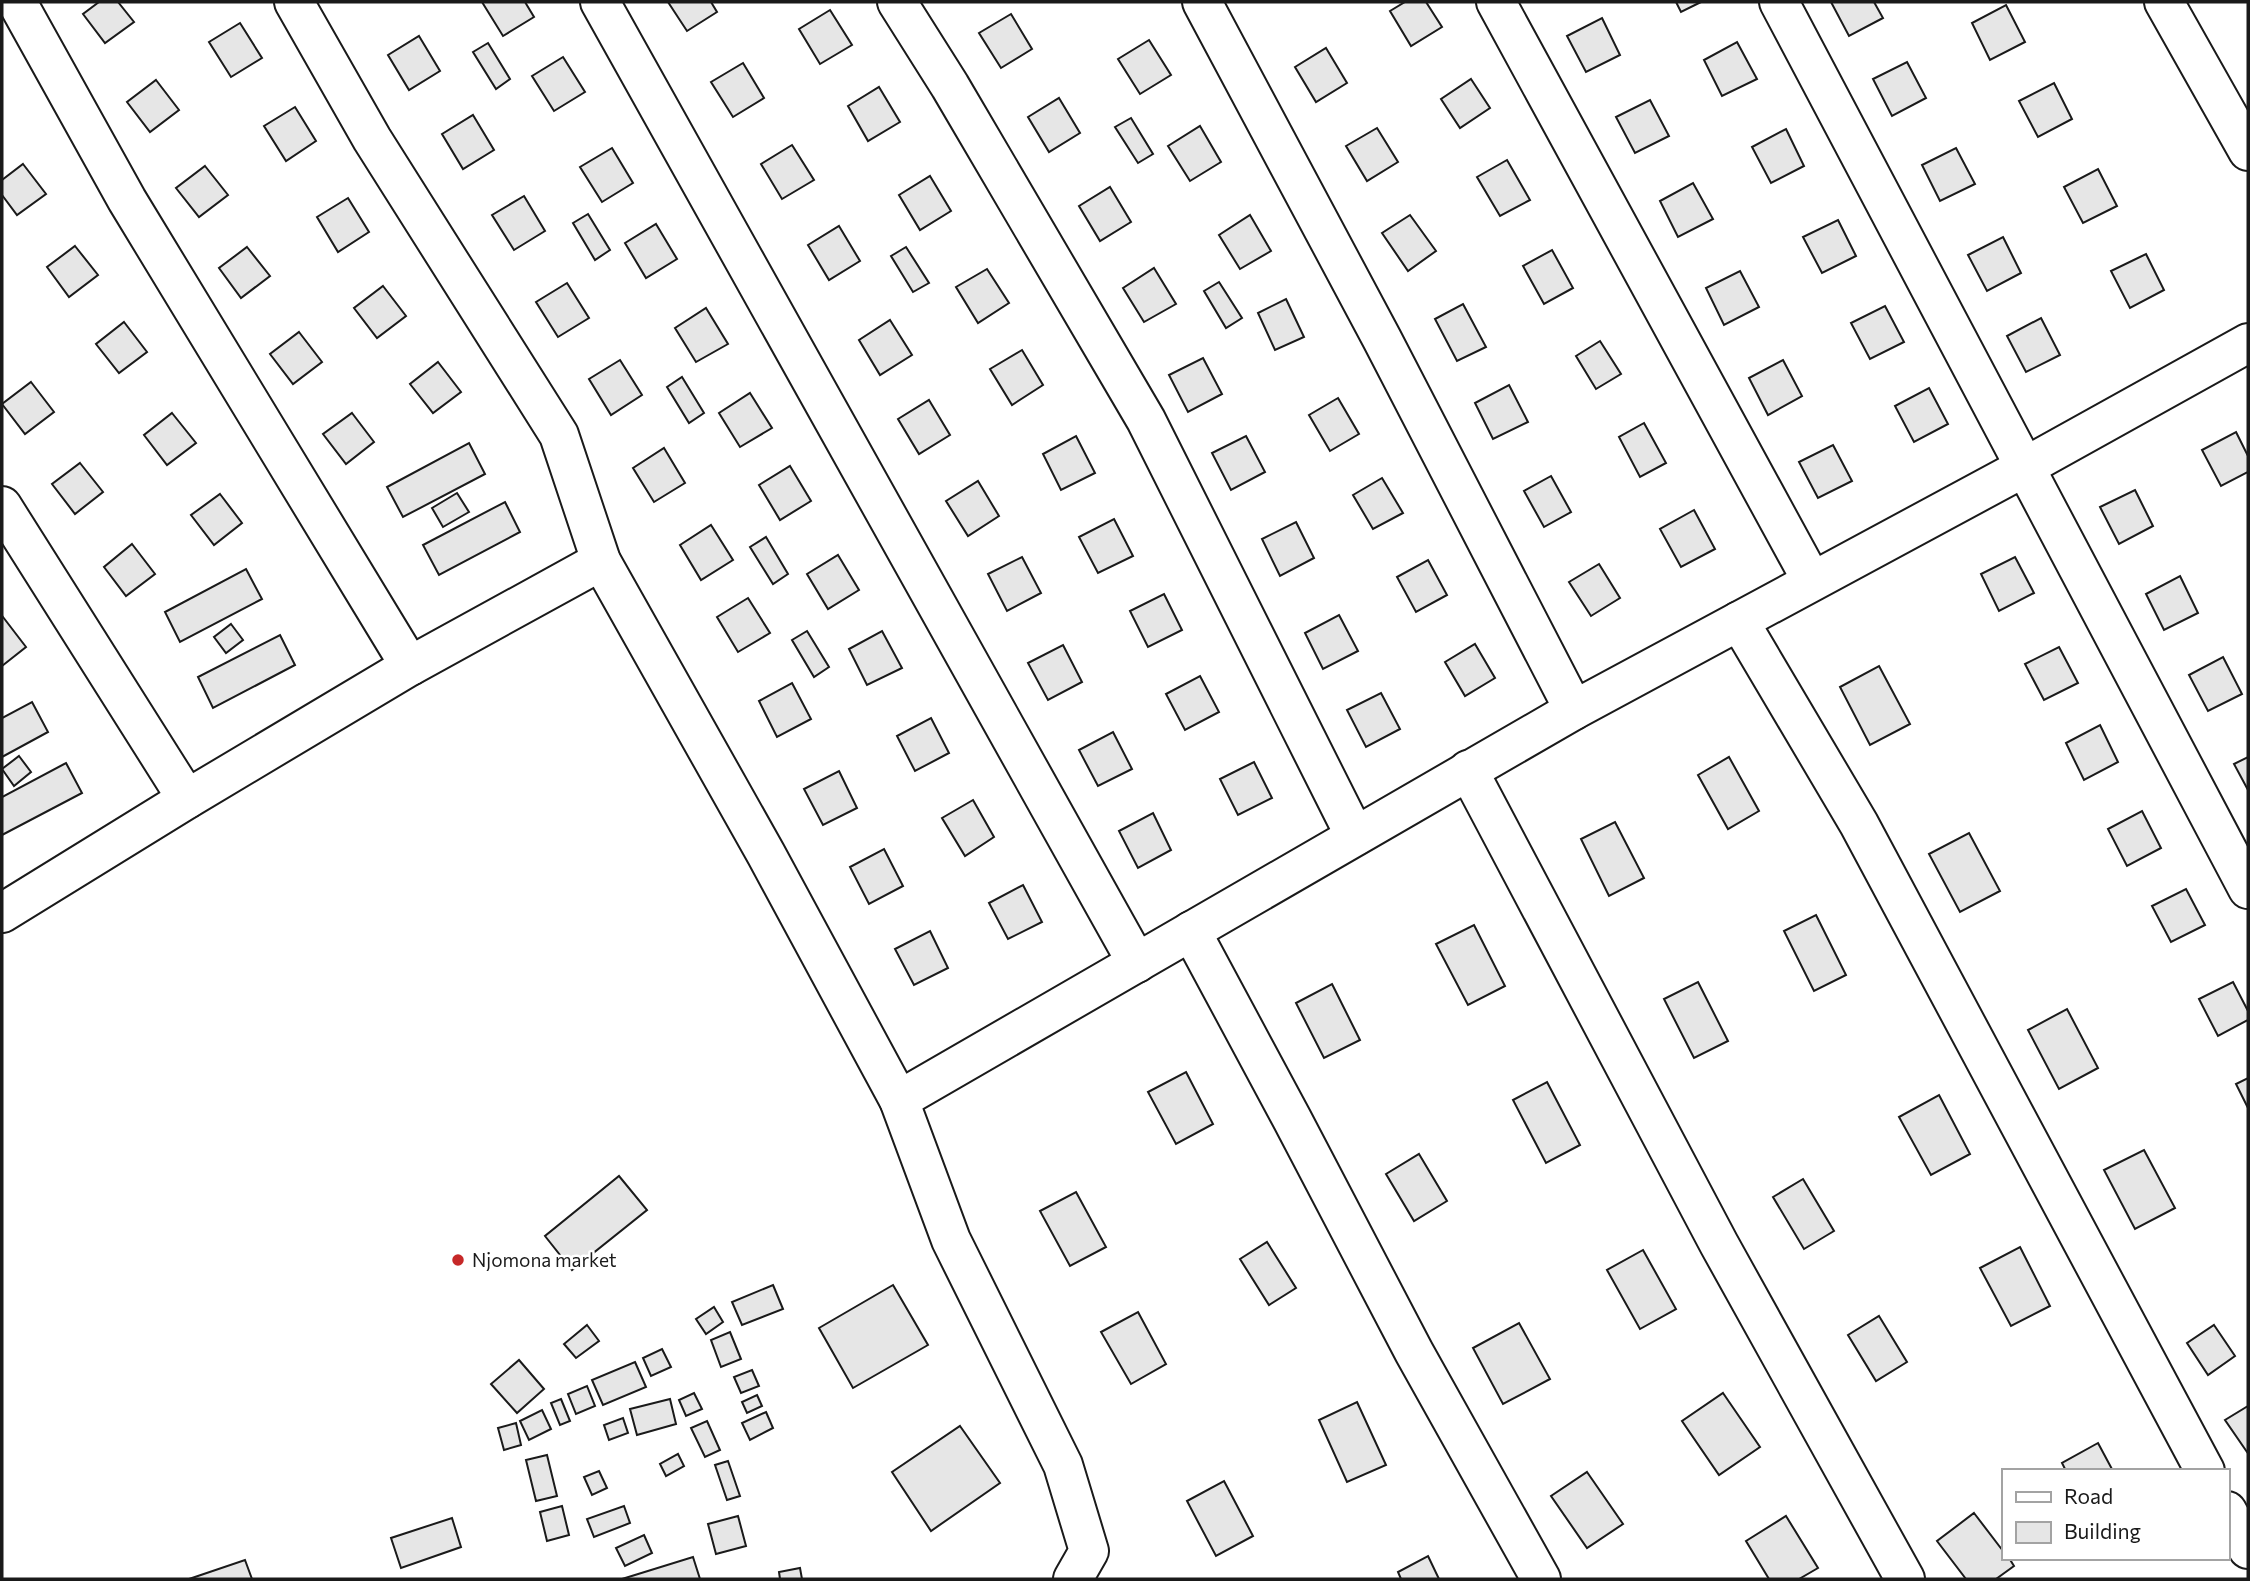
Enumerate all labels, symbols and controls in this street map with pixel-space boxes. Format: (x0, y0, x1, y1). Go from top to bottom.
place label: Njomona market (472, 1248, 617, 1271)
marker: Njomona market (450, 1252, 466, 1268)
legend (2002, 1469, 2229, 1560)
text: Road (2064, 1483, 2113, 1508)
text: Building (2064, 1518, 2141, 1543)

